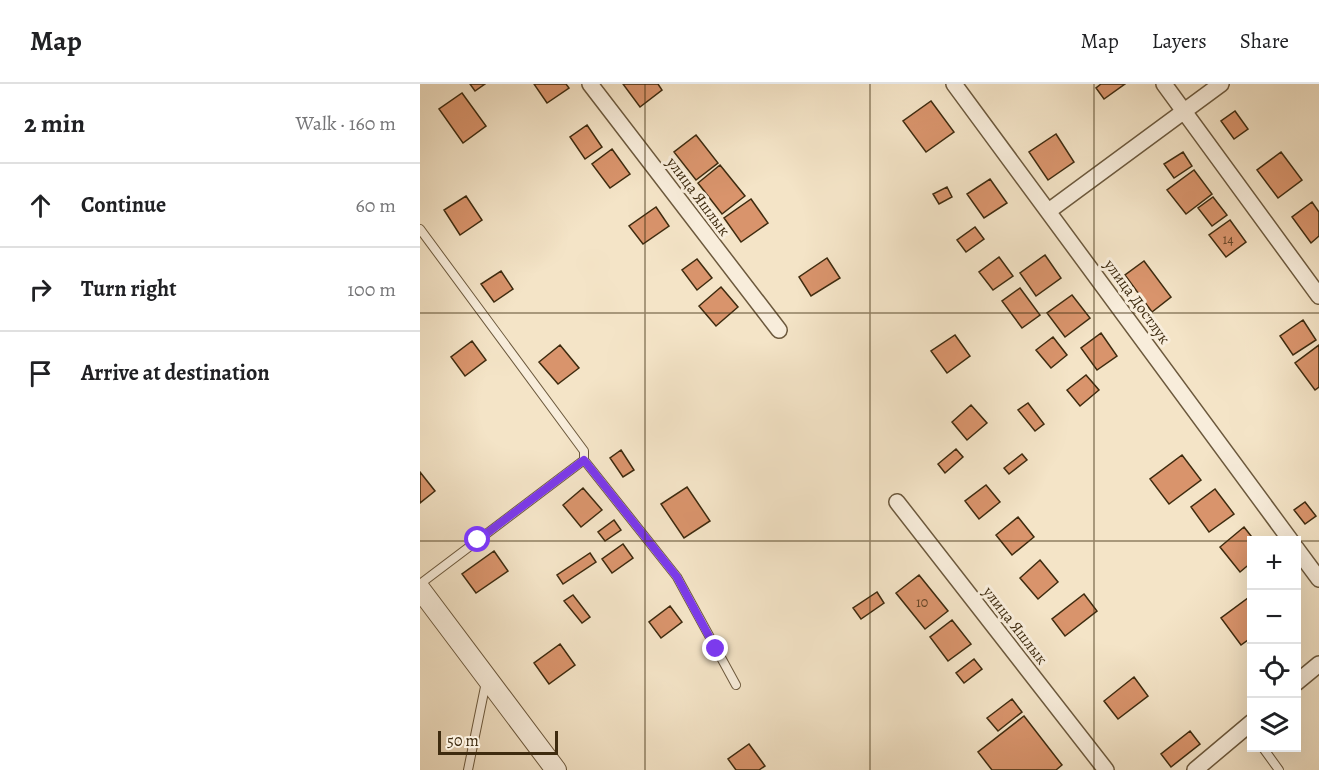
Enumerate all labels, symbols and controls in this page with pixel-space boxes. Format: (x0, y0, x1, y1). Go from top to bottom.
text: Map (30, 22, 82, 60)
text: Map (1080, 27, 1119, 55)
text: Layers (1152, 27, 1207, 55)
text: Share (1240, 27, 1289, 55)
text: 2 min (24, 106, 85, 141)
text: Walk · 160 m (296, 110, 396, 137)
street label: улица Яшлык (661, 152, 735, 241)
icon: ahead (24, 189, 57, 222)
text: Continue (81, 190, 166, 220)
text: 60 m (356, 192, 396, 219)
house number: 14 (1222, 230, 1234, 249)
street label: улица Достлук (1098, 254, 1175, 348)
icon: right (24, 273, 57, 306)
text: Turn right (81, 274, 177, 304)
text: 100 m (347, 276, 396, 303)
icon: arrive (24, 357, 57, 390)
text: Arrive at destination (81, 358, 270, 388)
route start (464, 526, 490, 552)
map controls (1247, 536, 1301, 752)
button: + (1247, 536, 1301, 590)
street label: улица Яшлык (977, 581, 1053, 669)
button: − (1247, 590, 1301, 644)
house number: 10 (916, 593, 928, 612)
route end (702, 635, 728, 661)
button: locate (1247, 644, 1301, 698)
button: layers (1247, 698, 1301, 752)
scale bar (438, 728, 558, 756)
text: 50 m (447, 730, 479, 752)

